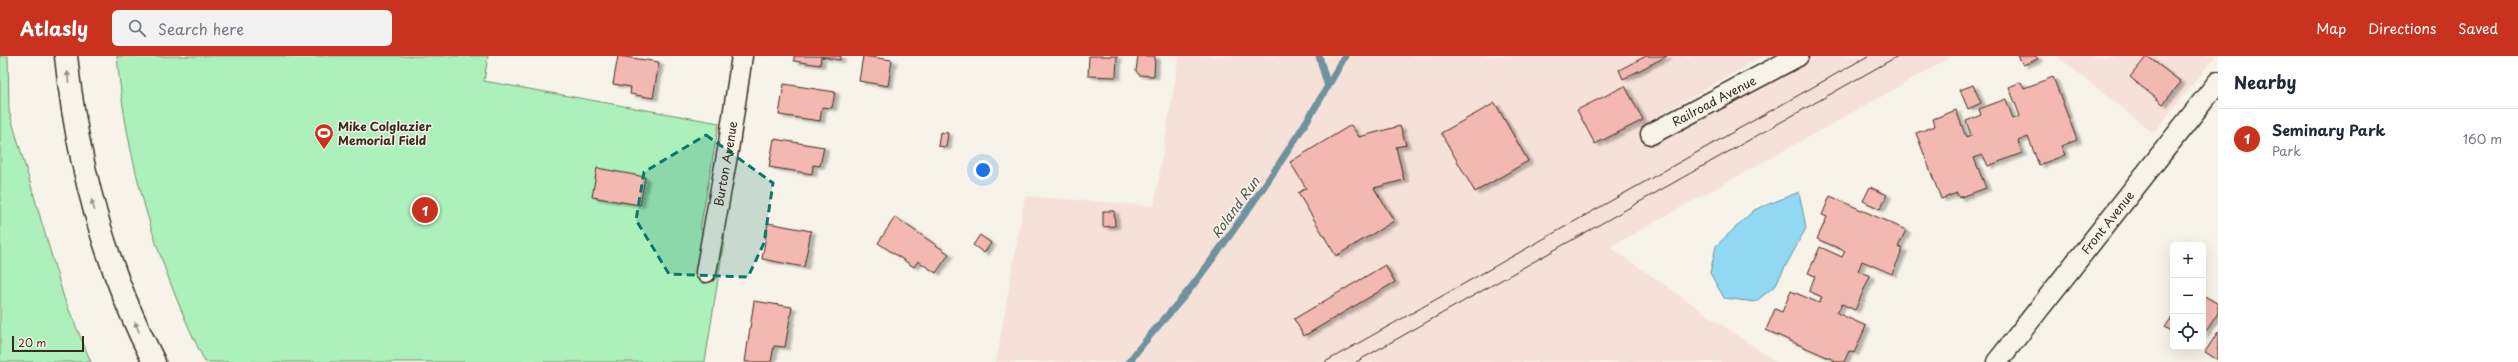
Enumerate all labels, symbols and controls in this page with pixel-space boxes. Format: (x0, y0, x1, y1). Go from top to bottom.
search box (112, 10, 392, 46)
text: Atlasly (20, 14, 88, 42)
icon: search (126, 17, 148, 39)
text: Search here (158, 17, 244, 40)
text: Map (2316, 18, 2346, 39)
text: Directions (2368, 18, 2436, 39)
text: Saved (2458, 18, 2498, 39)
text: Nearby (2234, 69, 2296, 95)
one-way arrow (65, 71, 71, 83)
street label: Railroad Avenue (1668, 71, 1759, 130)
place label: Mike Colglazier Memorial Field (338, 117, 432, 149)
text: Seminary Park (2272, 118, 2386, 141)
street label: Burton Avenue (709, 119, 741, 208)
sports icon: Mike Colglazier Memorial Field (313, 122, 335, 150)
text: 1 (2244, 129, 2250, 148)
text: 160 m (2463, 129, 2502, 148)
text: Park (2272, 141, 2301, 160)
your location (973, 160, 993, 180)
water label: Roland Run (1206, 172, 1264, 241)
street label: Front Avenue (2077, 186, 2138, 258)
pin: 1 (412, 195, 438, 225)
one-way arrow (90, 198, 96, 210)
map controls (2170, 242, 2206, 350)
button: + (2170, 242, 2206, 278)
button: − (2170, 278, 2206, 314)
button: locate (2170, 314, 2206, 350)
one-way arrow (133, 321, 139, 333)
scale bar (12, 334, 84, 353)
text: 20 m (18, 334, 46, 351)

